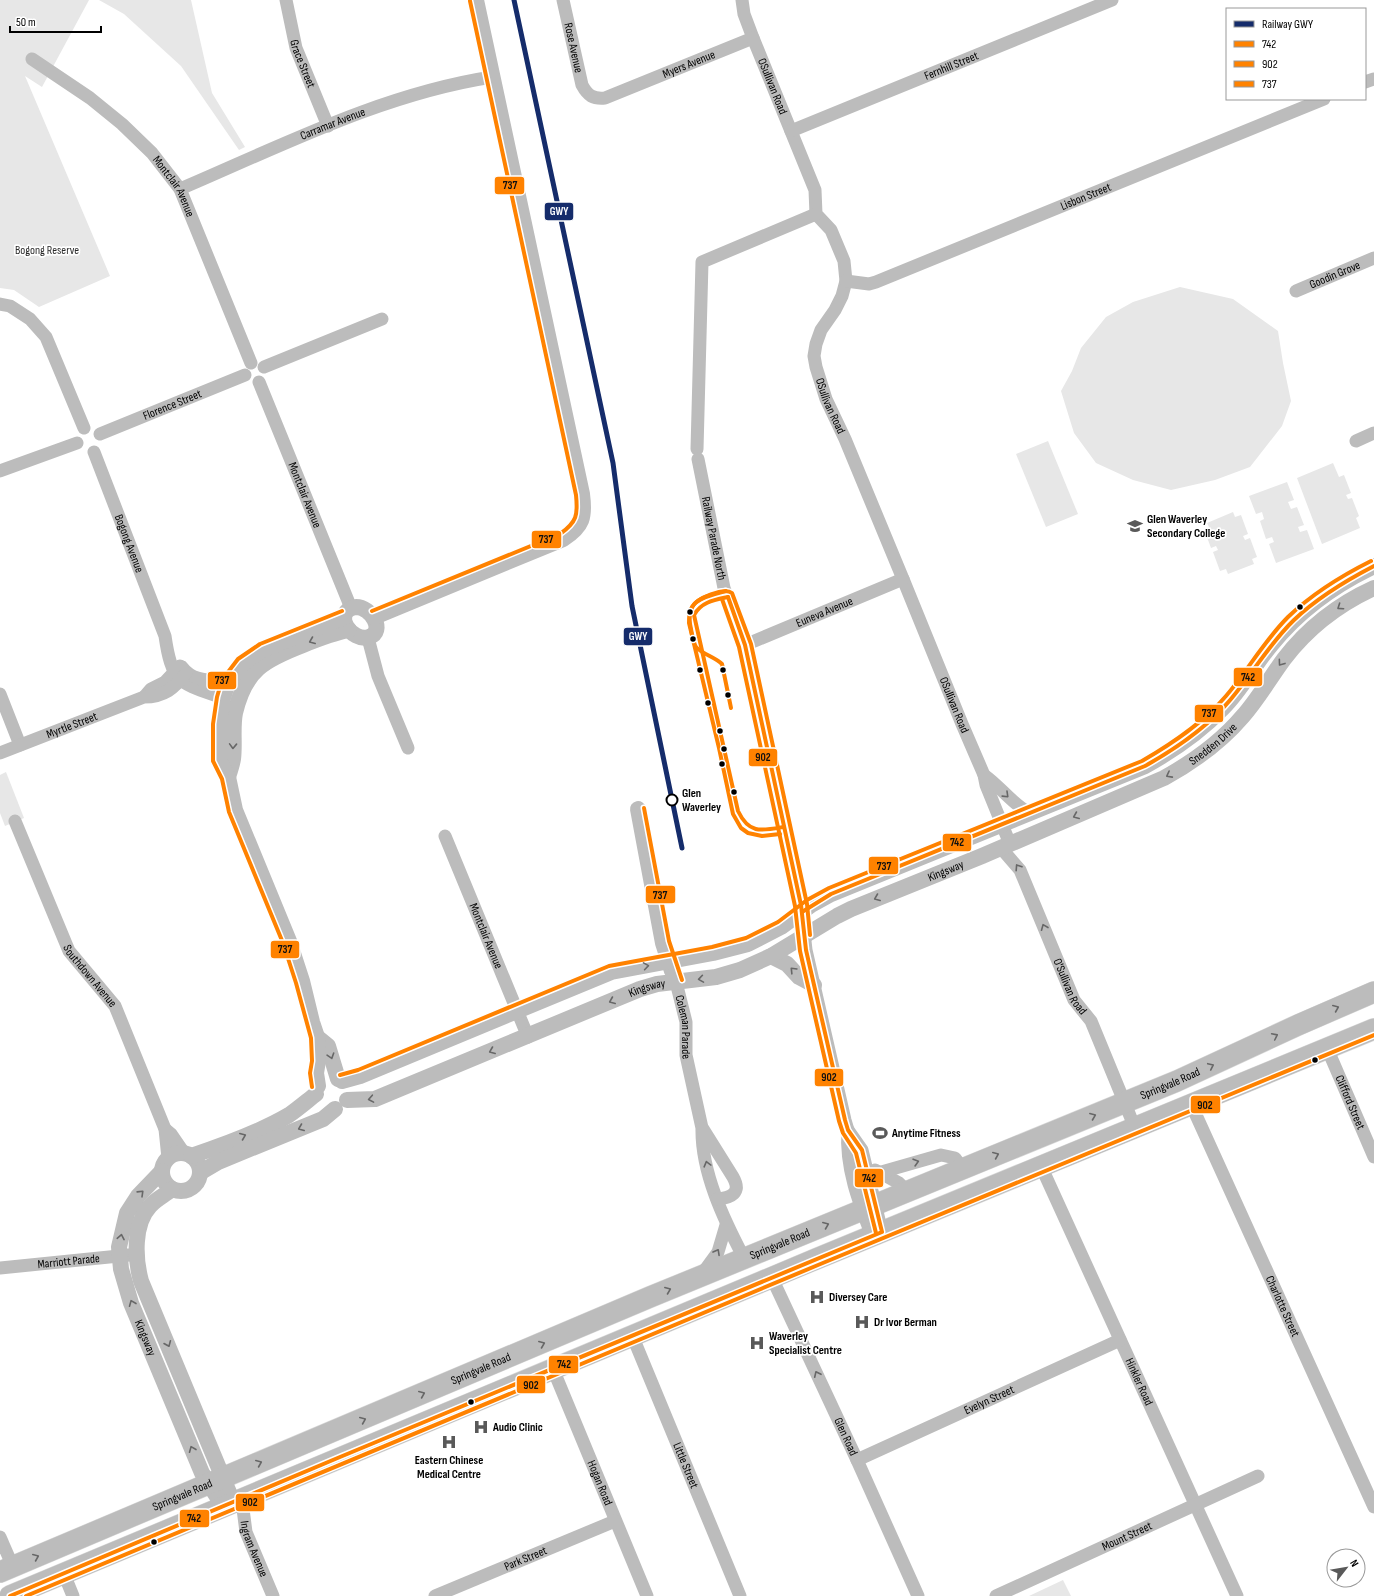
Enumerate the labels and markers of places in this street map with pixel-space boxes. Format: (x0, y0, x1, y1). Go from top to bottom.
place label: Glen Waverley Secondary College (1147, 512, 1225, 541)
school or university icon: Glen Waverley Secondary College (1126, 517, 1144, 535)
unlabelled marker (1295, 602, 1305, 612)
unlabelled marker (685, 607, 695, 617)
unlabelled marker (688, 634, 698, 644)
unlabelled marker (695, 665, 705, 675)
unlabelled marker (718, 665, 728, 675)
unlabelled marker (723, 690, 733, 700)
unlabelled marker (703, 698, 713, 708)
unlabelled marker (715, 726, 725, 736)
unlabelled marker (719, 744, 729, 754)
unlabelled marker (717, 759, 727, 769)
place label: Glen Waverley (682, 786, 721, 815)
unlabelled marker (729, 787, 739, 797)
marker: Glen Waverley (665, 793, 679, 807)
unlabelled marker (1310, 1055, 1320, 1065)
sports icon: Anytime Fitness (871, 1124, 889, 1142)
place label: Anytime Fitness (891, 1126, 961, 1141)
hospital icon: Diversey Care (808, 1288, 826, 1306)
place label: Diversey Care (829, 1290, 887, 1305)
hospital icon: Dr Ivor Berman (853, 1313, 871, 1331)
place label: Dr Ivor Berman (874, 1315, 937, 1330)
place label: Waverley Specialist Centre (769, 1329, 842, 1358)
hospital icon: Waverley Specialist Centre (748, 1334, 766, 1352)
unlabelled marker (466, 1397, 476, 1407)
hospital icon: Audio Clinic (472, 1418, 490, 1436)
place label: Audio Clinic (492, 1420, 543, 1435)
hospital icon: Eastern Chinese Medical Centre (440, 1433, 458, 1451)
place label: Eastern Chinese Medical Centre (415, 1453, 483, 1482)
unlabelled marker (149, 1537, 159, 1547)

